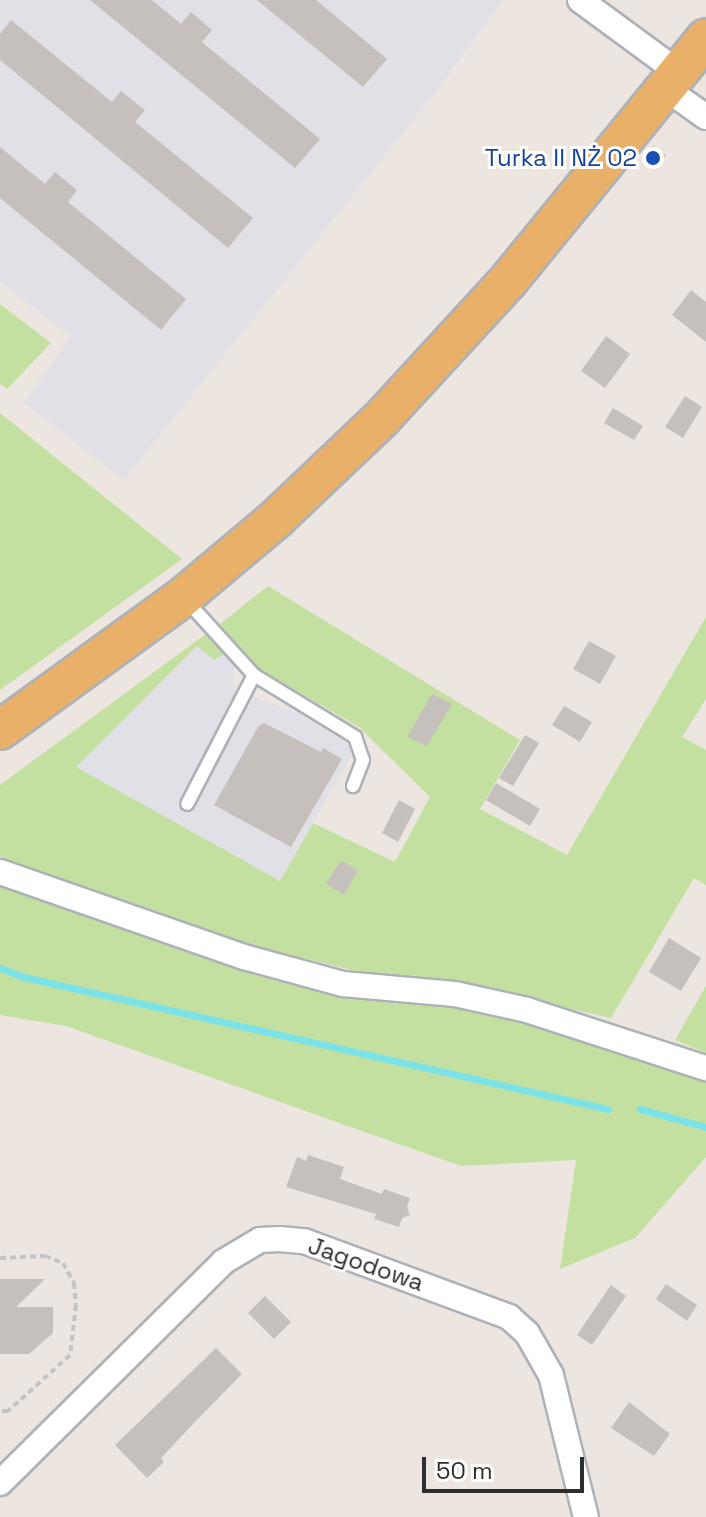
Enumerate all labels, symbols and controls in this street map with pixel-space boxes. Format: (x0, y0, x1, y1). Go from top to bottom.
place label: Turka II NŻ 02 (485, 144, 637, 172)
marker: Turka II NŻ 02 (644, 149, 662, 167)
street label: Jagodowa (304, 1231, 428, 1297)
scale bar (426, 1441, 588, 1491)
text: 50 m (436, 1455, 493, 1486)

